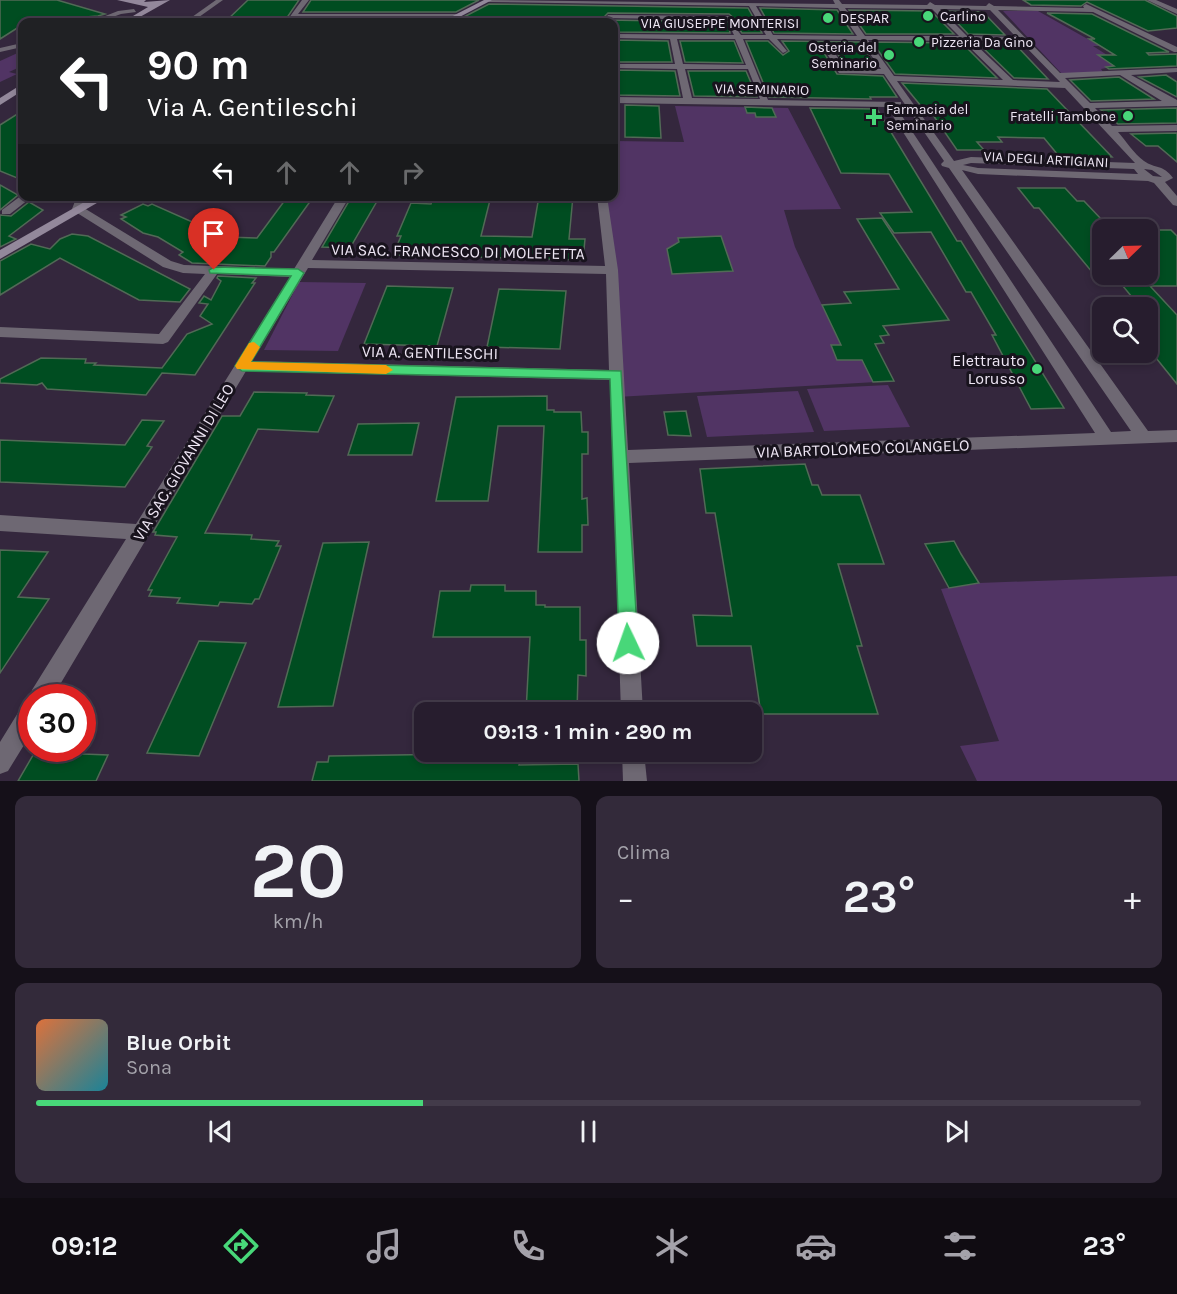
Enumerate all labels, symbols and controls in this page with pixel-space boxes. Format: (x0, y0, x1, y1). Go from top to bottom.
place label: Carlino (940, 8, 986, 25)
marker: Carlino (921, 9, 935, 23)
place label: DESPAR (840, 10, 889, 27)
marker: DESPAR (821, 11, 835, 25)
street label: VIA GIUSEPPE MONTERISI (641, 15, 799, 32)
place label: Pizzeria Da Gino (931, 34, 1033, 51)
marker: Pizzeria Da Gino (912, 35, 926, 49)
place label: Osteria del Seminario (808, 39, 877, 72)
text: 90 m (147, 40, 250, 90)
icon: left (48, 42, 126, 120)
marker: Osteria del Seminario (882, 48, 896, 62)
street label: VIA SEMINARIO (715, 80, 809, 99)
text: Via A. Gentileschi (147, 91, 358, 123)
place label: Farmacia del Seminario (886, 101, 968, 134)
place label: Fratelli Tambone (1010, 108, 1116, 125)
marker: Fratelli Tambone (1121, 109, 1135, 123)
marker: Farmacia del Seminario (867, 110, 881, 124)
street label: VIA DEGLI ARTIGIANI (983, 148, 1109, 171)
icon: left (207, 156, 240, 189)
icon: ahead (270, 156, 303, 189)
icon: ahead (333, 156, 366, 189)
icon: right (396, 156, 429, 189)
pin (188, 208, 239, 270)
icon: arrive (197, 217, 230, 250)
north arrow (1092, 219, 1158, 285)
map controls (1092, 219, 1158, 363)
street label: VIA SAC. FRANCESCO DI MOLEFETTA (331, 240, 585, 263)
button: search (1092, 297, 1158, 363)
street label: VIA A. GENTILESCHI (362, 342, 498, 363)
place label: Elettrauto Lorusso (952, 351, 1025, 388)
marker: Elettrauto Lorusso (1030, 362, 1044, 376)
street label: VIA SAC. GIOVANNI DI LEO (129, 380, 238, 544)
street label: VIA BARTOLOMEO COLANGELO (756, 435, 970, 462)
position arrow (596, 611, 660, 675)
speed limit sign: 30 (18, 684, 96, 762)
text: 09:13 · 1 min · 290 m (484, 719, 692, 745)
text: 20 (250, 825, 346, 917)
text: Clima (617, 841, 671, 864)
text: 23° (843, 871, 915, 923)
text: − (617, 879, 634, 917)
text: + (1124, 879, 1141, 917)
text: km/h (273, 910, 323, 933)
text: Blue Orbit (126, 1030, 231, 1056)
text: Sona (126, 1056, 172, 1079)
icon: previous (204, 1115, 237, 1148)
icon: pause (572, 1115, 605, 1148)
icon: next (940, 1115, 973, 1148)
icon: directions (220, 1225, 262, 1267)
icon: music (363, 1225, 405, 1267)
icon: phone (507, 1225, 549, 1267)
icon: climate (651, 1225, 693, 1267)
icon: car (795, 1225, 837, 1267)
icon: filters (939, 1225, 981, 1267)
text: 09:12 (51, 1230, 118, 1262)
text: 23° (1082, 1230, 1126, 1262)

